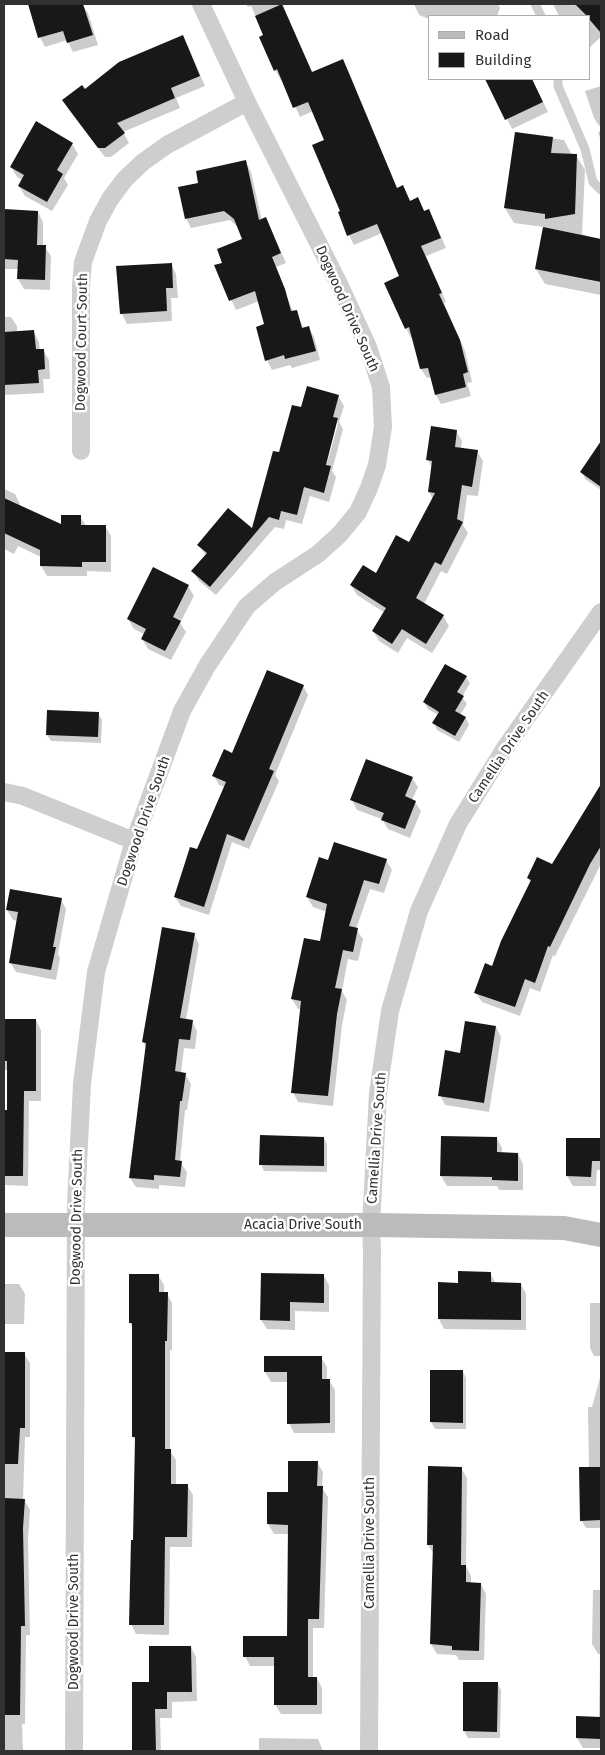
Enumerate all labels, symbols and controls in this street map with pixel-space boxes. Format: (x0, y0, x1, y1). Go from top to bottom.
legend (428, 15, 590, 80)
text: Road (475, 26, 510, 44)
text: Building (475, 51, 531, 69)
street label: Dogwood Drive South (312, 243, 382, 375)
street label: Dogwood Court South (72, 273, 92, 411)
street label: Camellia Drive South (465, 688, 553, 806)
street label: Dogwood Drive South (114, 754, 174, 888)
street label: Camellia Drive South (364, 1071, 390, 1205)
street label: Dogwood Drive South (67, 1149, 87, 1285)
street label: Acacia Drive South (244, 1217, 362, 1233)
street label: Camellia Drive South (362, 1477, 378, 1609)
street label: Dogwood Drive South (66, 1554, 82, 1690)

